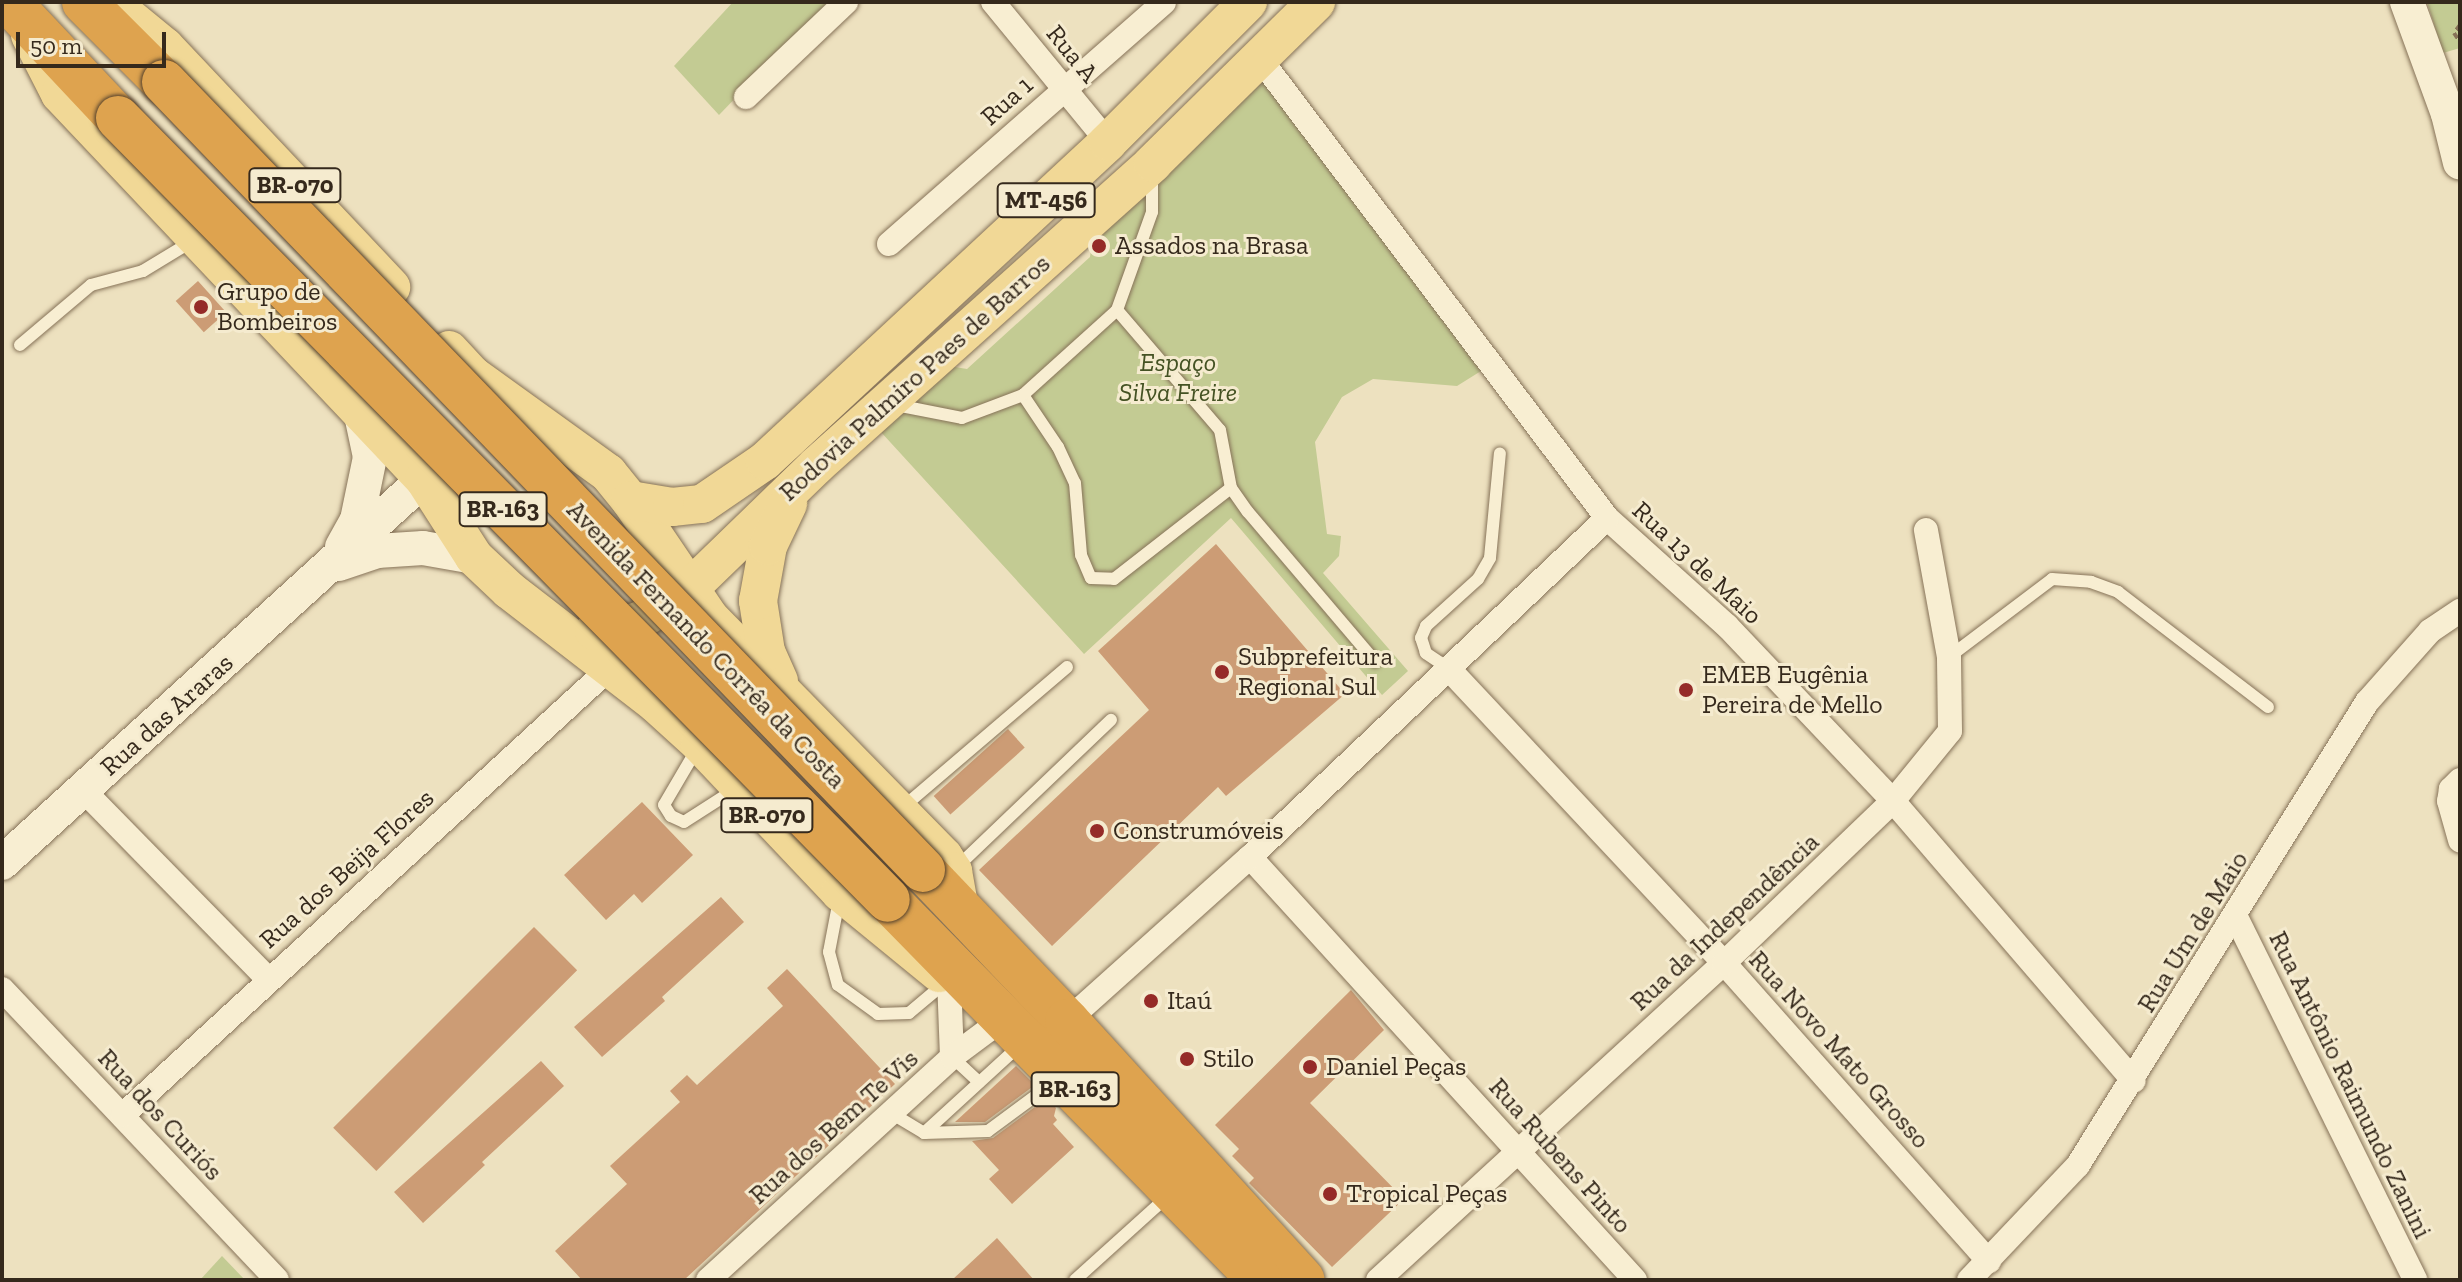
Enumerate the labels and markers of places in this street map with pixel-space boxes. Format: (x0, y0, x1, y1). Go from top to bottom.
place label: Assados na Brasa (1115, 230, 1309, 262)
marker: Assados na Brasa (1090, 237, 1108, 255)
place label: Grupo de Bombeiros (217, 276, 338, 338)
marker: Grupo de Bombeiros (192, 298, 210, 316)
place label: Subprefeitura Regional Sul (1238, 641, 1393, 702)
place label: EMEB Eugênia Pereira de Mello (1702, 659, 1882, 720)
marker: Subprefeitura Regional Sul (1213, 663, 1231, 681)
marker: EMEB Eugênia Pereira de Mello (1677, 681, 1695, 699)
place label: Construmóveis (1113, 815, 1284, 847)
marker: Construmóveis (1088, 822, 1106, 840)
place label: Itaú (1167, 985, 1212, 1017)
marker: Itaú (1142, 992, 1160, 1010)
place label: Stilo (1203, 1043, 1254, 1075)
marker: Stilo (1178, 1050, 1196, 1068)
place label: Daniel Peças (1326, 1051, 1467, 1083)
marker: Daniel Peças (1301, 1058, 1319, 1076)
place label: Tropical Peças (1346, 1178, 1507, 1210)
marker: Tropical Peças (1321, 1185, 1339, 1203)

